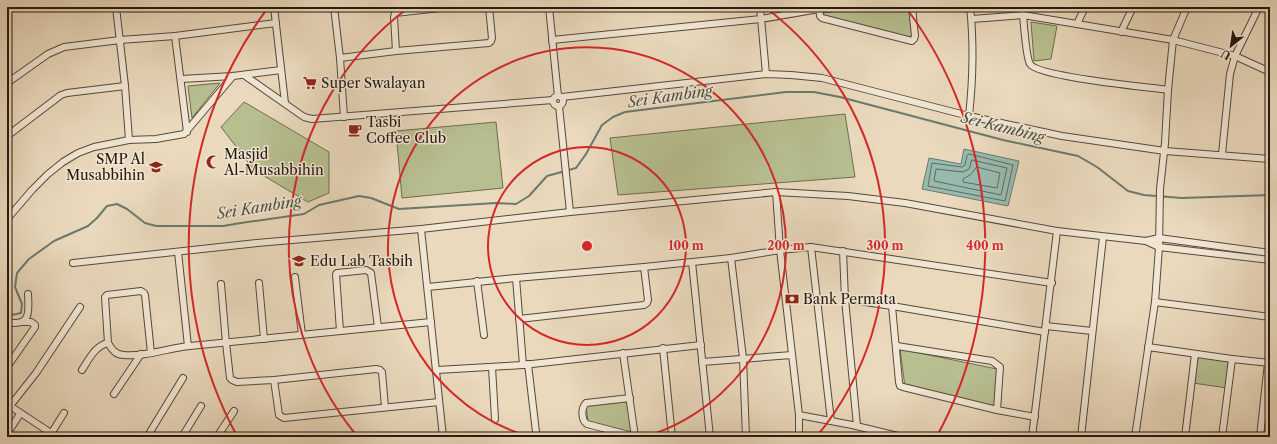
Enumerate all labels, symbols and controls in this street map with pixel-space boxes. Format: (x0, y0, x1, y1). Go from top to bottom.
north arrow (1211, 26, 1251, 66)
text: U (1219, 46, 1233, 63)
place label: Super Swalayan (321, 74, 426, 92)
supermarket icon: Super Swalayan (302, 75, 318, 91)
water label: Sei Kambing (625, 80, 715, 111)
water label: Sei Kambing (958, 107, 1048, 147)
place label: Tasbi Coffee Club (366, 113, 446, 147)
cafe icon: Tasbi Coffee Club (347, 122, 363, 138)
place label: Masjid Al-Musabbihin (223, 145, 324, 179)
place label: SMP Al Musabbihin (66, 150, 145, 184)
mosque icon: Masjid Al-Musabbihin (205, 154, 221, 170)
school or university icon: SMP Al Musabbihin (148, 159, 164, 175)
water label: Sei Kambing (214, 191, 304, 223)
text: 100 m (668, 238, 704, 253)
text: 200 m (767, 238, 805, 253)
text: 300 m (866, 238, 904, 253)
text: 400 m (966, 238, 1004, 253)
centre of rings (580, 239, 594, 253)
place label: Edu Lab Tasbih (310, 252, 413, 270)
school or university icon: Edu Lab Tasbih (291, 253, 307, 269)
place label: Bank Permata (803, 290, 896, 308)
bank icon: Bank Permata (784, 291, 800, 307)

